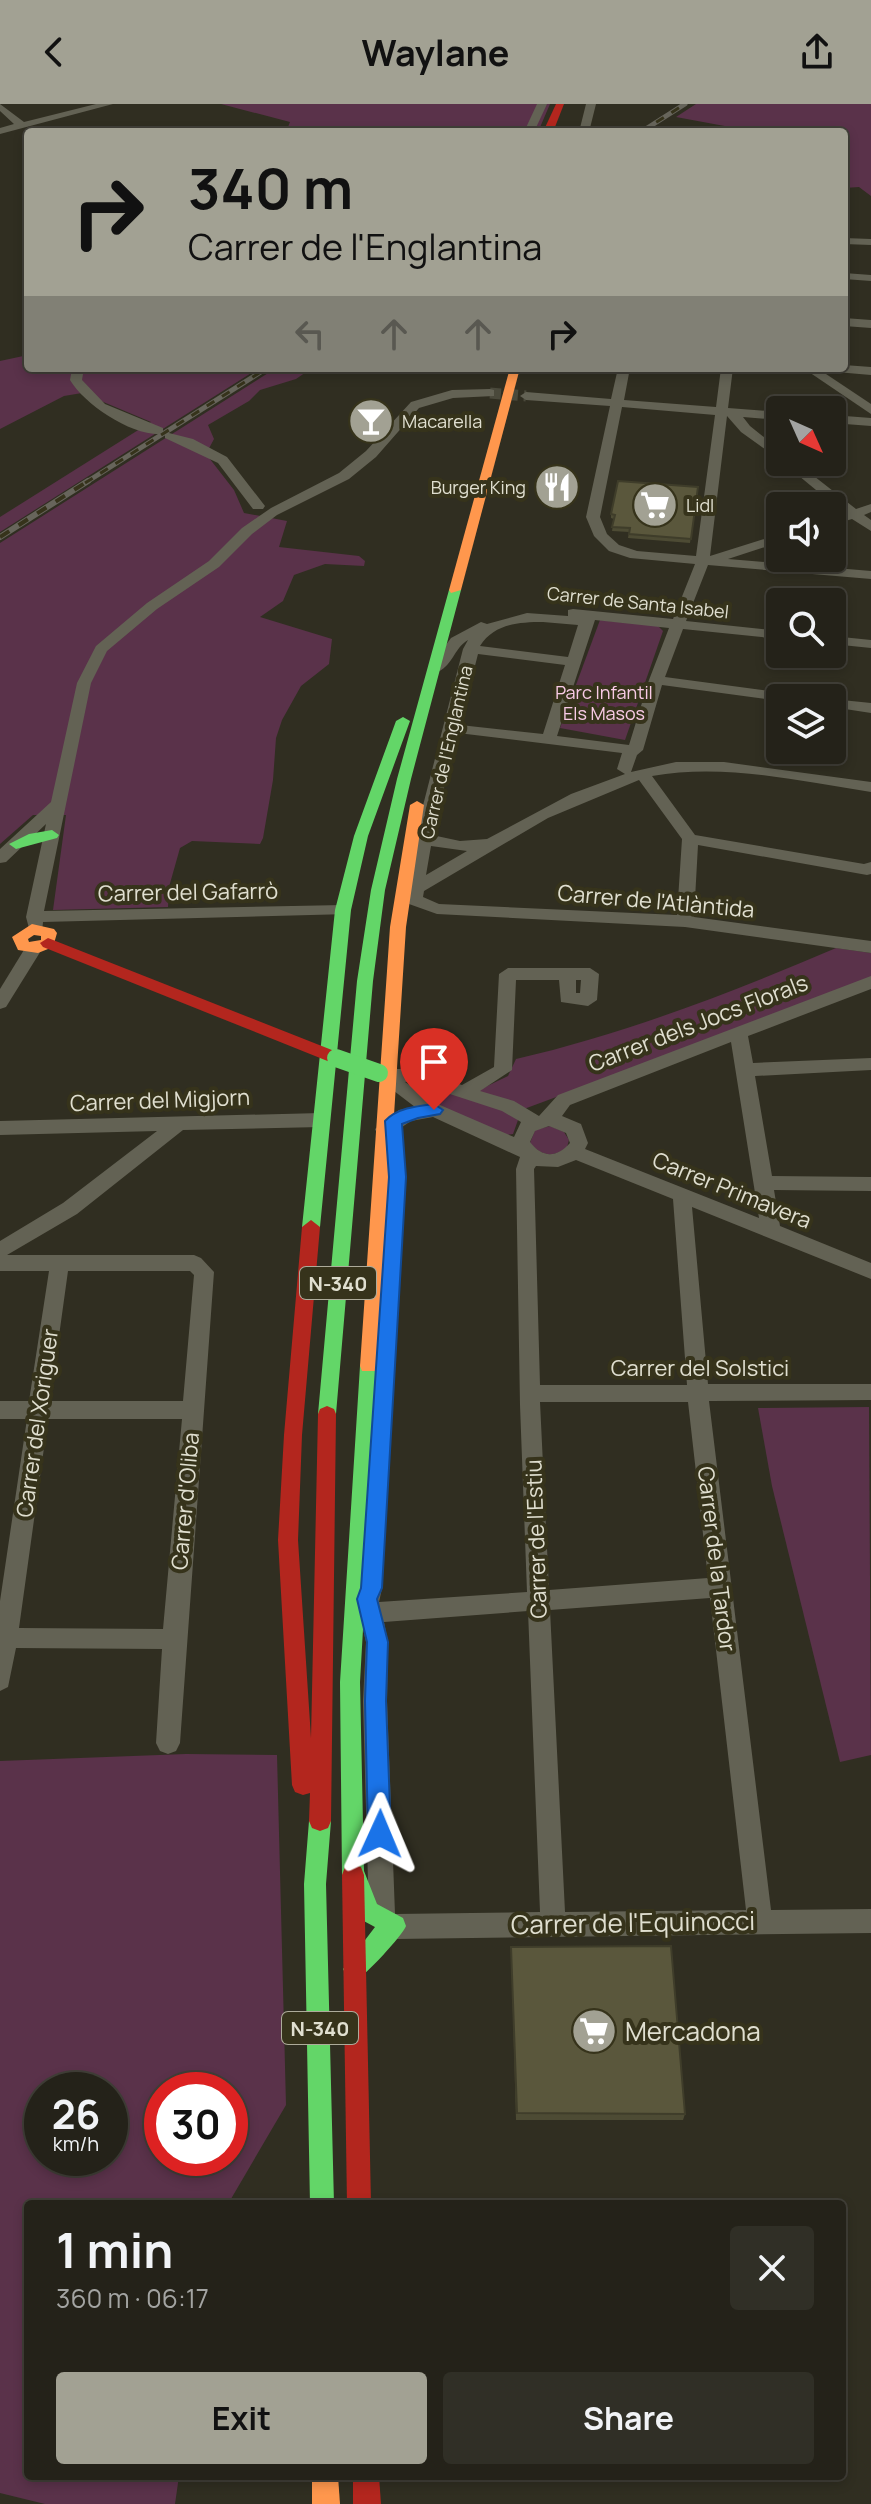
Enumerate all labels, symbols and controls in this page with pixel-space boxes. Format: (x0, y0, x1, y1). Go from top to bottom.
text: Waylane (361, 28, 510, 77)
icon: back (32, 30, 76, 74)
icon: share (795, 30, 839, 74)
text: 340 m (188, 149, 353, 226)
icon: right (56, 160, 160, 264)
text: Carrer de l'Englantina (188, 222, 542, 271)
icon: left (288, 312, 332, 356)
icon: ahead (372, 312, 416, 356)
icon: ahead (456, 312, 500, 356)
icon: right (540, 312, 584, 356)
north arrow (766, 396, 846, 476)
map controls (766, 396, 846, 764)
bar icon: Macarella (347, 397, 395, 445)
place label: Macarella (402, 409, 482, 433)
restaurant icon: Burger King (533, 463, 581, 511)
place label: Burger King (431, 475, 526, 499)
supermarket icon: Lidl (631, 481, 679, 529)
button: sound (766, 492, 846, 572)
place label: Lidl (686, 493, 714, 517)
street label: Carrer de Santa Isabel (546, 581, 730, 623)
button: search (766, 588, 846, 668)
street label: Carrer de l'Englantina (414, 663, 478, 841)
park label: Parc Infantil Els Masos (555, 680, 653, 725)
button: layers (766, 684, 846, 764)
street label: Carrer del Gafarrò (98, 875, 278, 909)
street label: Carrer de l'Atlàntida (556, 877, 756, 925)
street label: Carrer dels Jocs Florals (584, 967, 812, 1079)
pin (400, 1028, 468, 1110)
icon: arrive (412, 1040, 456, 1084)
street label: Carrer del Migjorn (69, 1082, 251, 1118)
street label: Carrer Primavera (648, 1144, 816, 1236)
road number: N-340 (300, 1267, 376, 1299)
street label: Carrer del Xoriguer (9, 1327, 65, 1519)
street label: Carrer del Solstici (611, 1353, 789, 1383)
street label: Carrer d'Oliba (164, 1431, 206, 1571)
street label: Carrer de l'Estiu (518, 1459, 554, 1619)
street label: Carrer de la Tardor (691, 1465, 743, 1653)
position arrow (338, 1792, 422, 1876)
street label: Carrer de l'Equinocci (510, 1902, 756, 1942)
supermarket icon: Mercadona (570, 2007, 618, 2055)
road number: N-340 (282, 2012, 358, 2044)
place label: Mercadona (625, 2013, 761, 2049)
speed limit sign: 30 (144, 2072, 248, 2176)
text: 26 (52, 2086, 100, 2141)
text: km/h (53, 2130, 99, 2157)
text: 1 min (56, 2217, 173, 2282)
button: close (730, 2226, 814, 2310)
text: 360 m · 06:17 (56, 2280, 209, 2316)
button: Exit (56, 2372, 427, 2464)
button: Share (443, 2372, 814, 2464)

